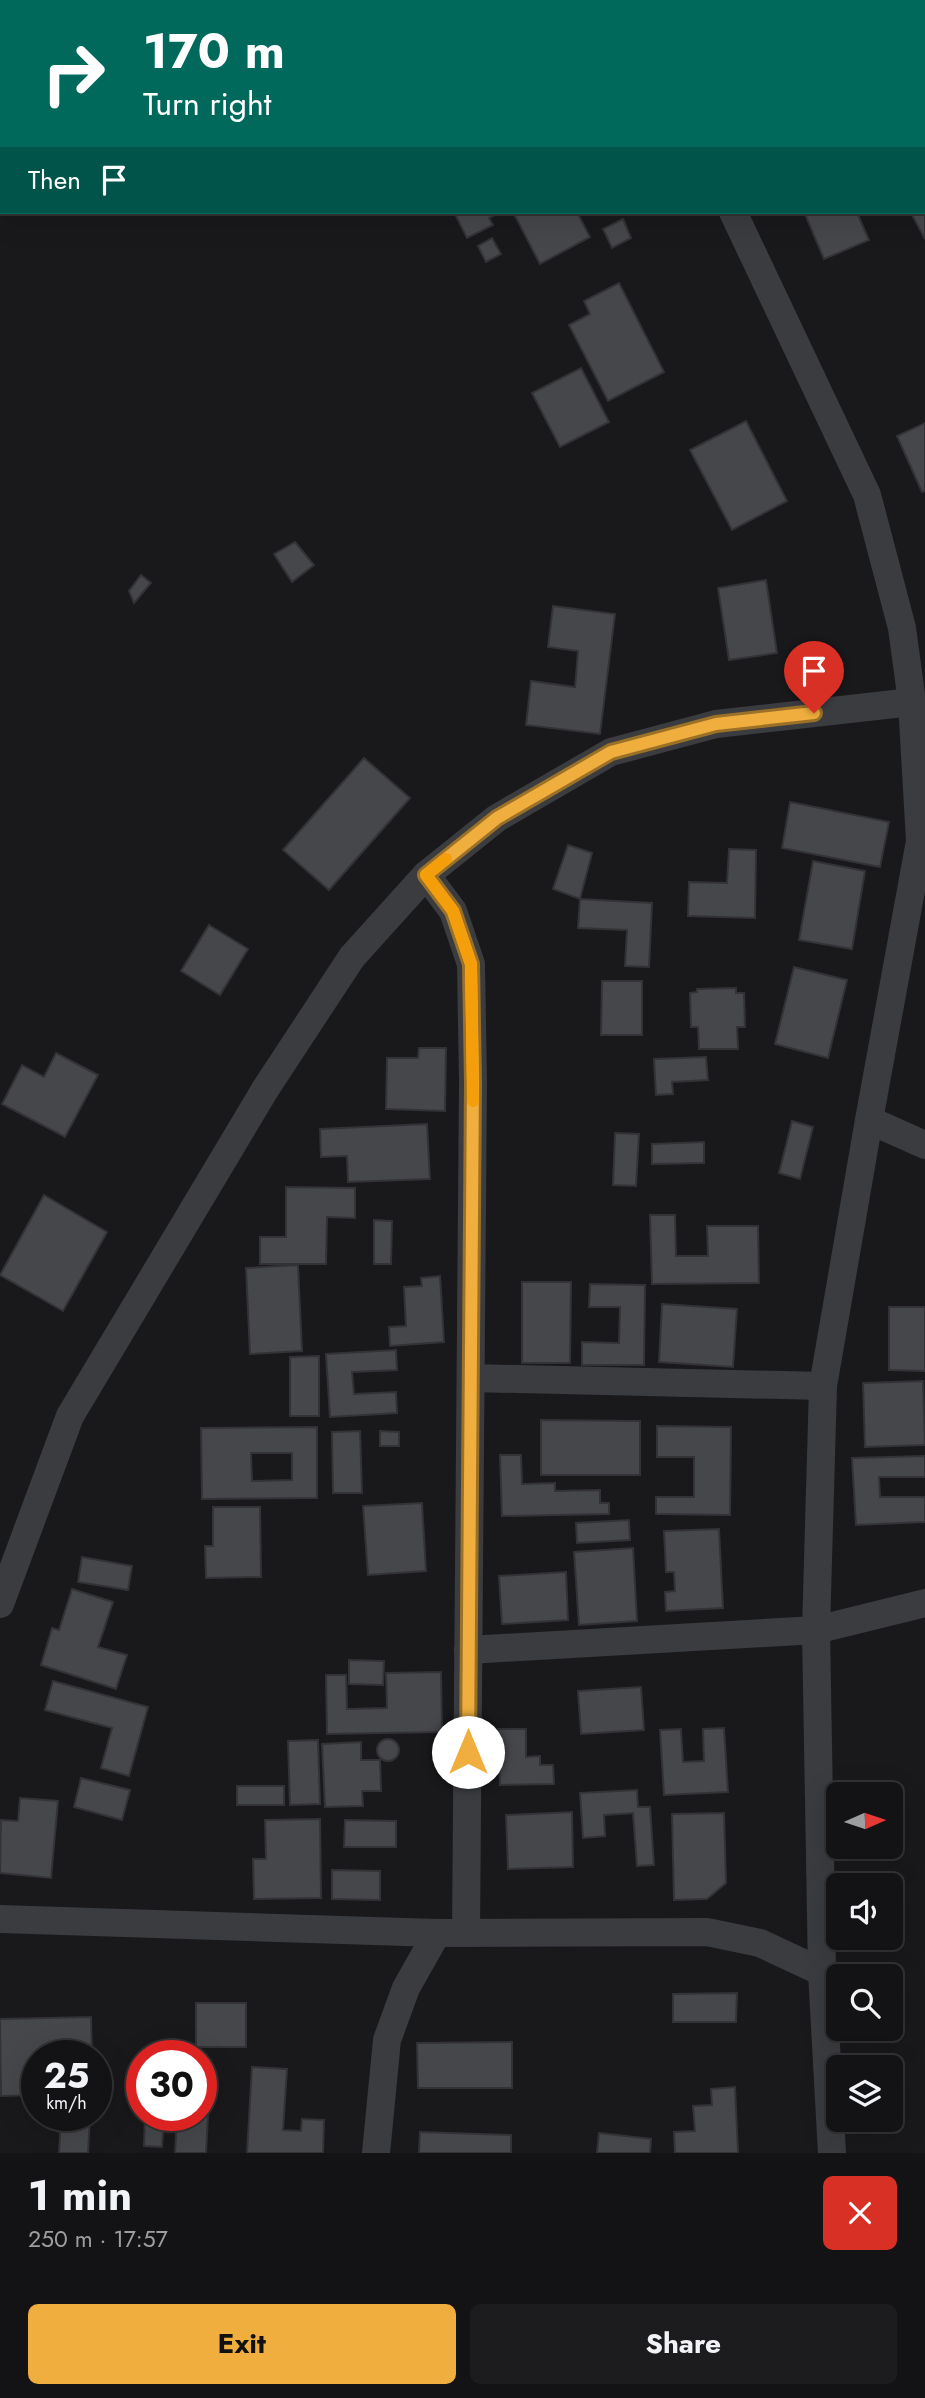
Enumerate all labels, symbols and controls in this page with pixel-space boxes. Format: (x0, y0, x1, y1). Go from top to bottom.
text: 170 m (143, 16, 285, 86)
icon: right (28, 28, 119, 119)
text: Turn right (143, 81, 272, 127)
text: Then (28, 161, 81, 199)
icon: arrive (95, 161, 133, 199)
pin (784, 641, 844, 713)
icon: arrive (795, 652, 833, 690)
position arrow (431, 1715, 505, 1789)
north arrow (826, 1782, 903, 1858)
map controls (826, 1782, 903, 2132)
button: sound (826, 1873, 903, 1950)
button: search (826, 1964, 903, 2041)
speed limit sign: 30 (126, 2040, 217, 2131)
text: 25 (44, 2051, 89, 2101)
button: layers (826, 2055, 903, 2132)
text: km/h (46, 2090, 87, 2116)
text: 1 min (28, 2165, 132, 2226)
button: close (823, 2176, 897, 2250)
text: 250 m · 17:57 (28, 2222, 168, 2256)
button: Exit (28, 2304, 456, 2384)
button: Share (470, 2304, 897, 2384)

